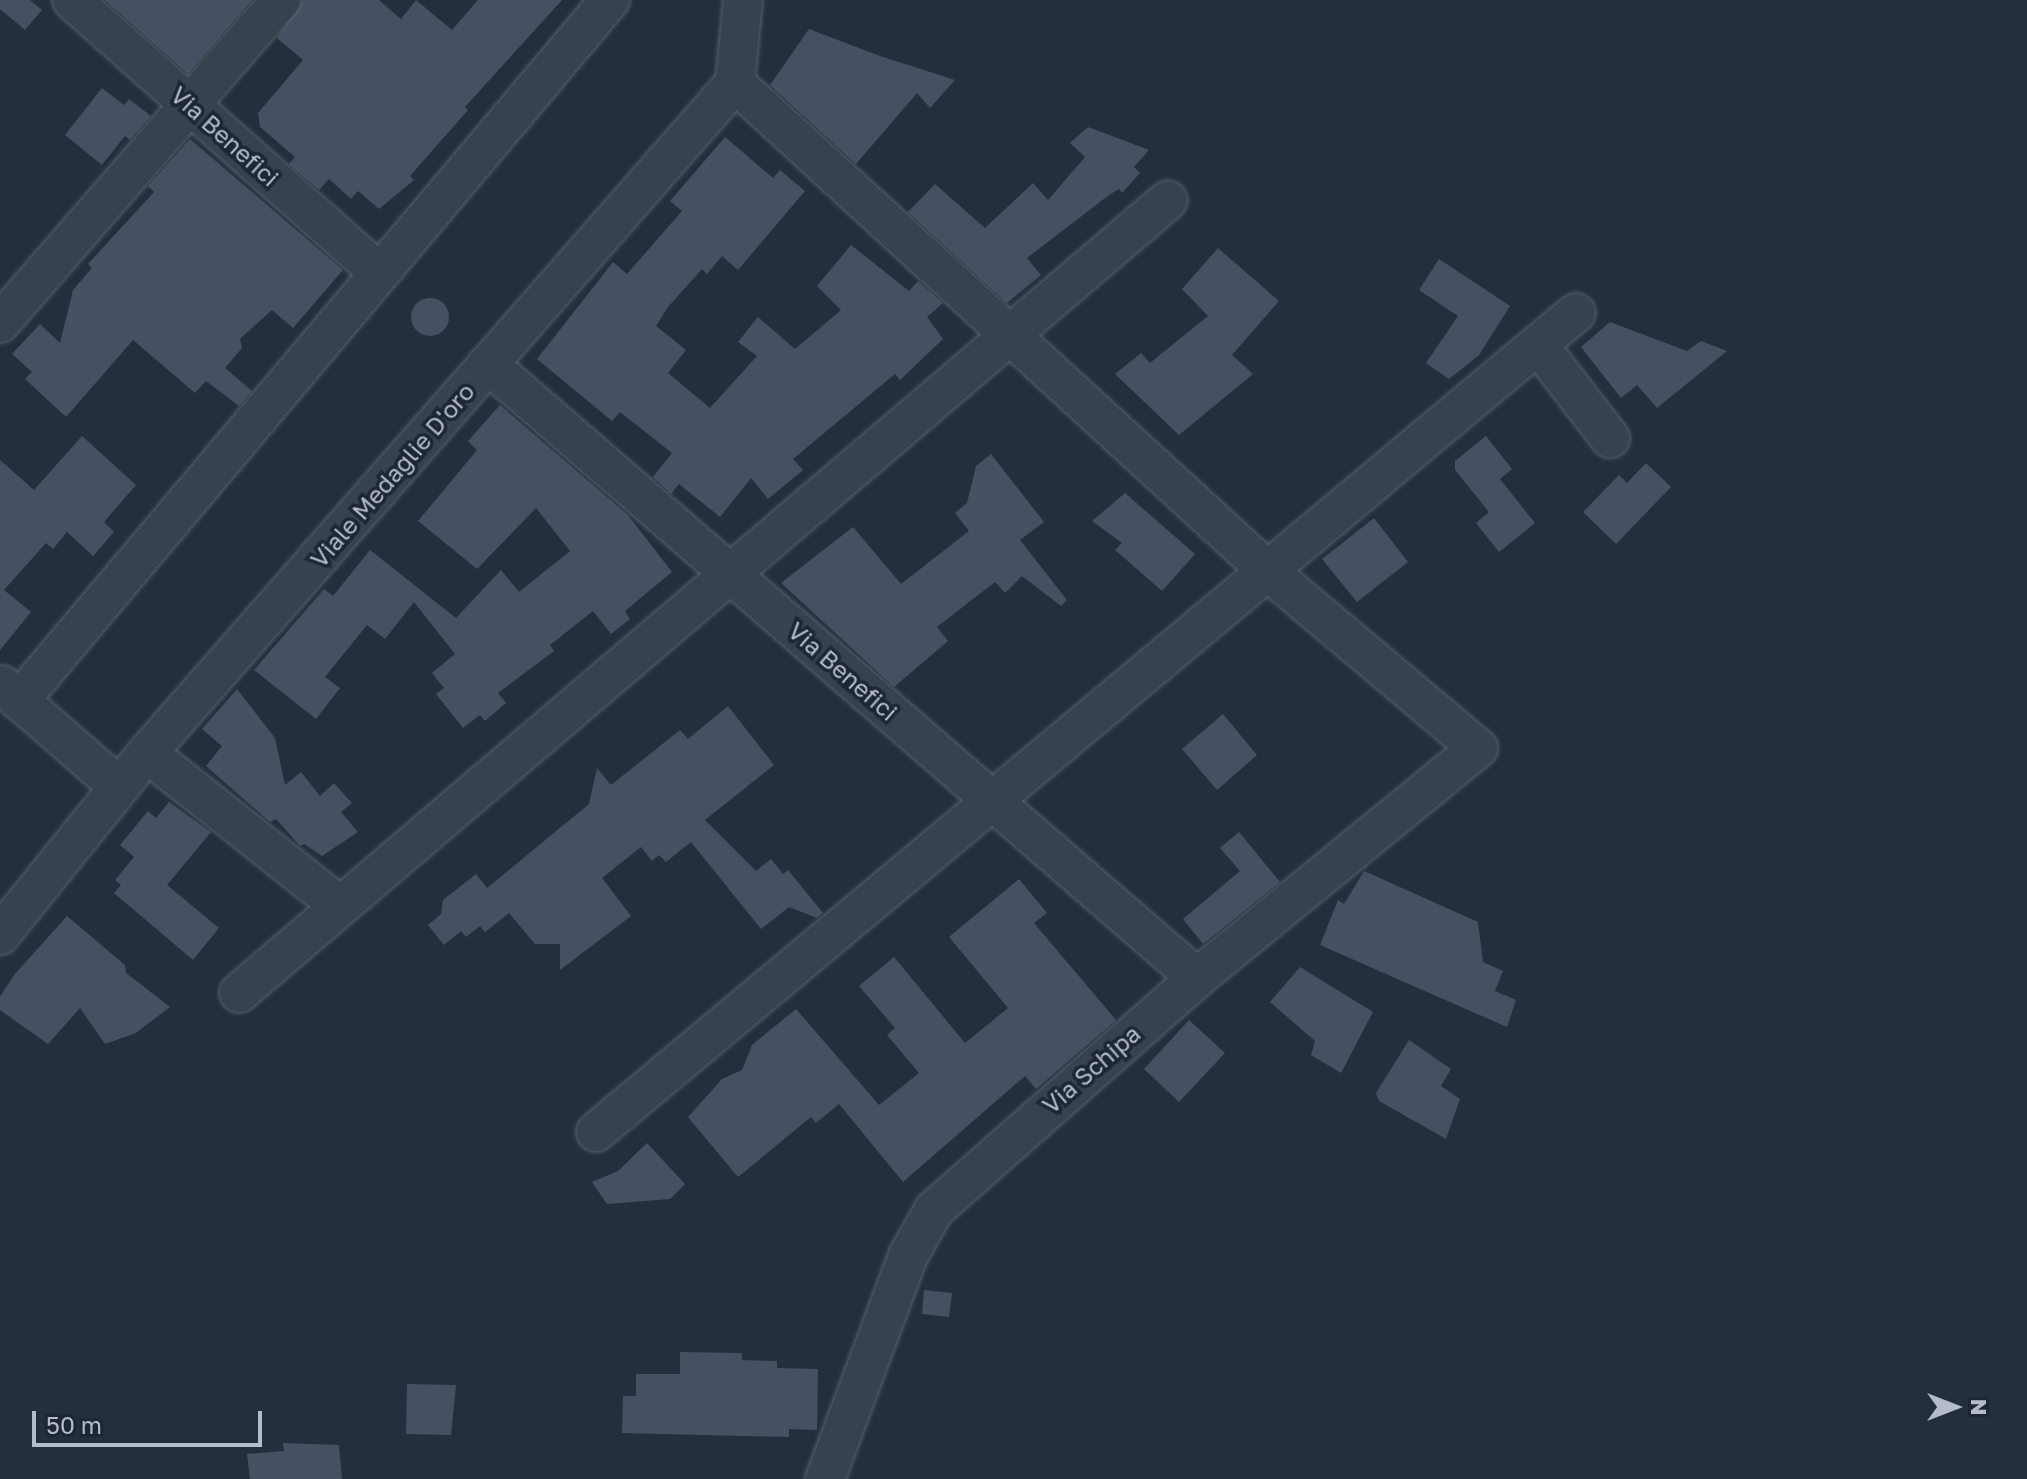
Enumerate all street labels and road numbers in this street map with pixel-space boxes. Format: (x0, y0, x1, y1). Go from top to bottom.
street label: Via Benefici (165, 80, 285, 192)
street label: Viale Medaglie D'oro (304, 377, 480, 573)
street label: Via Benefici (783, 616, 903, 726)
street label: Via Schipa (1036, 1019, 1146, 1119)

